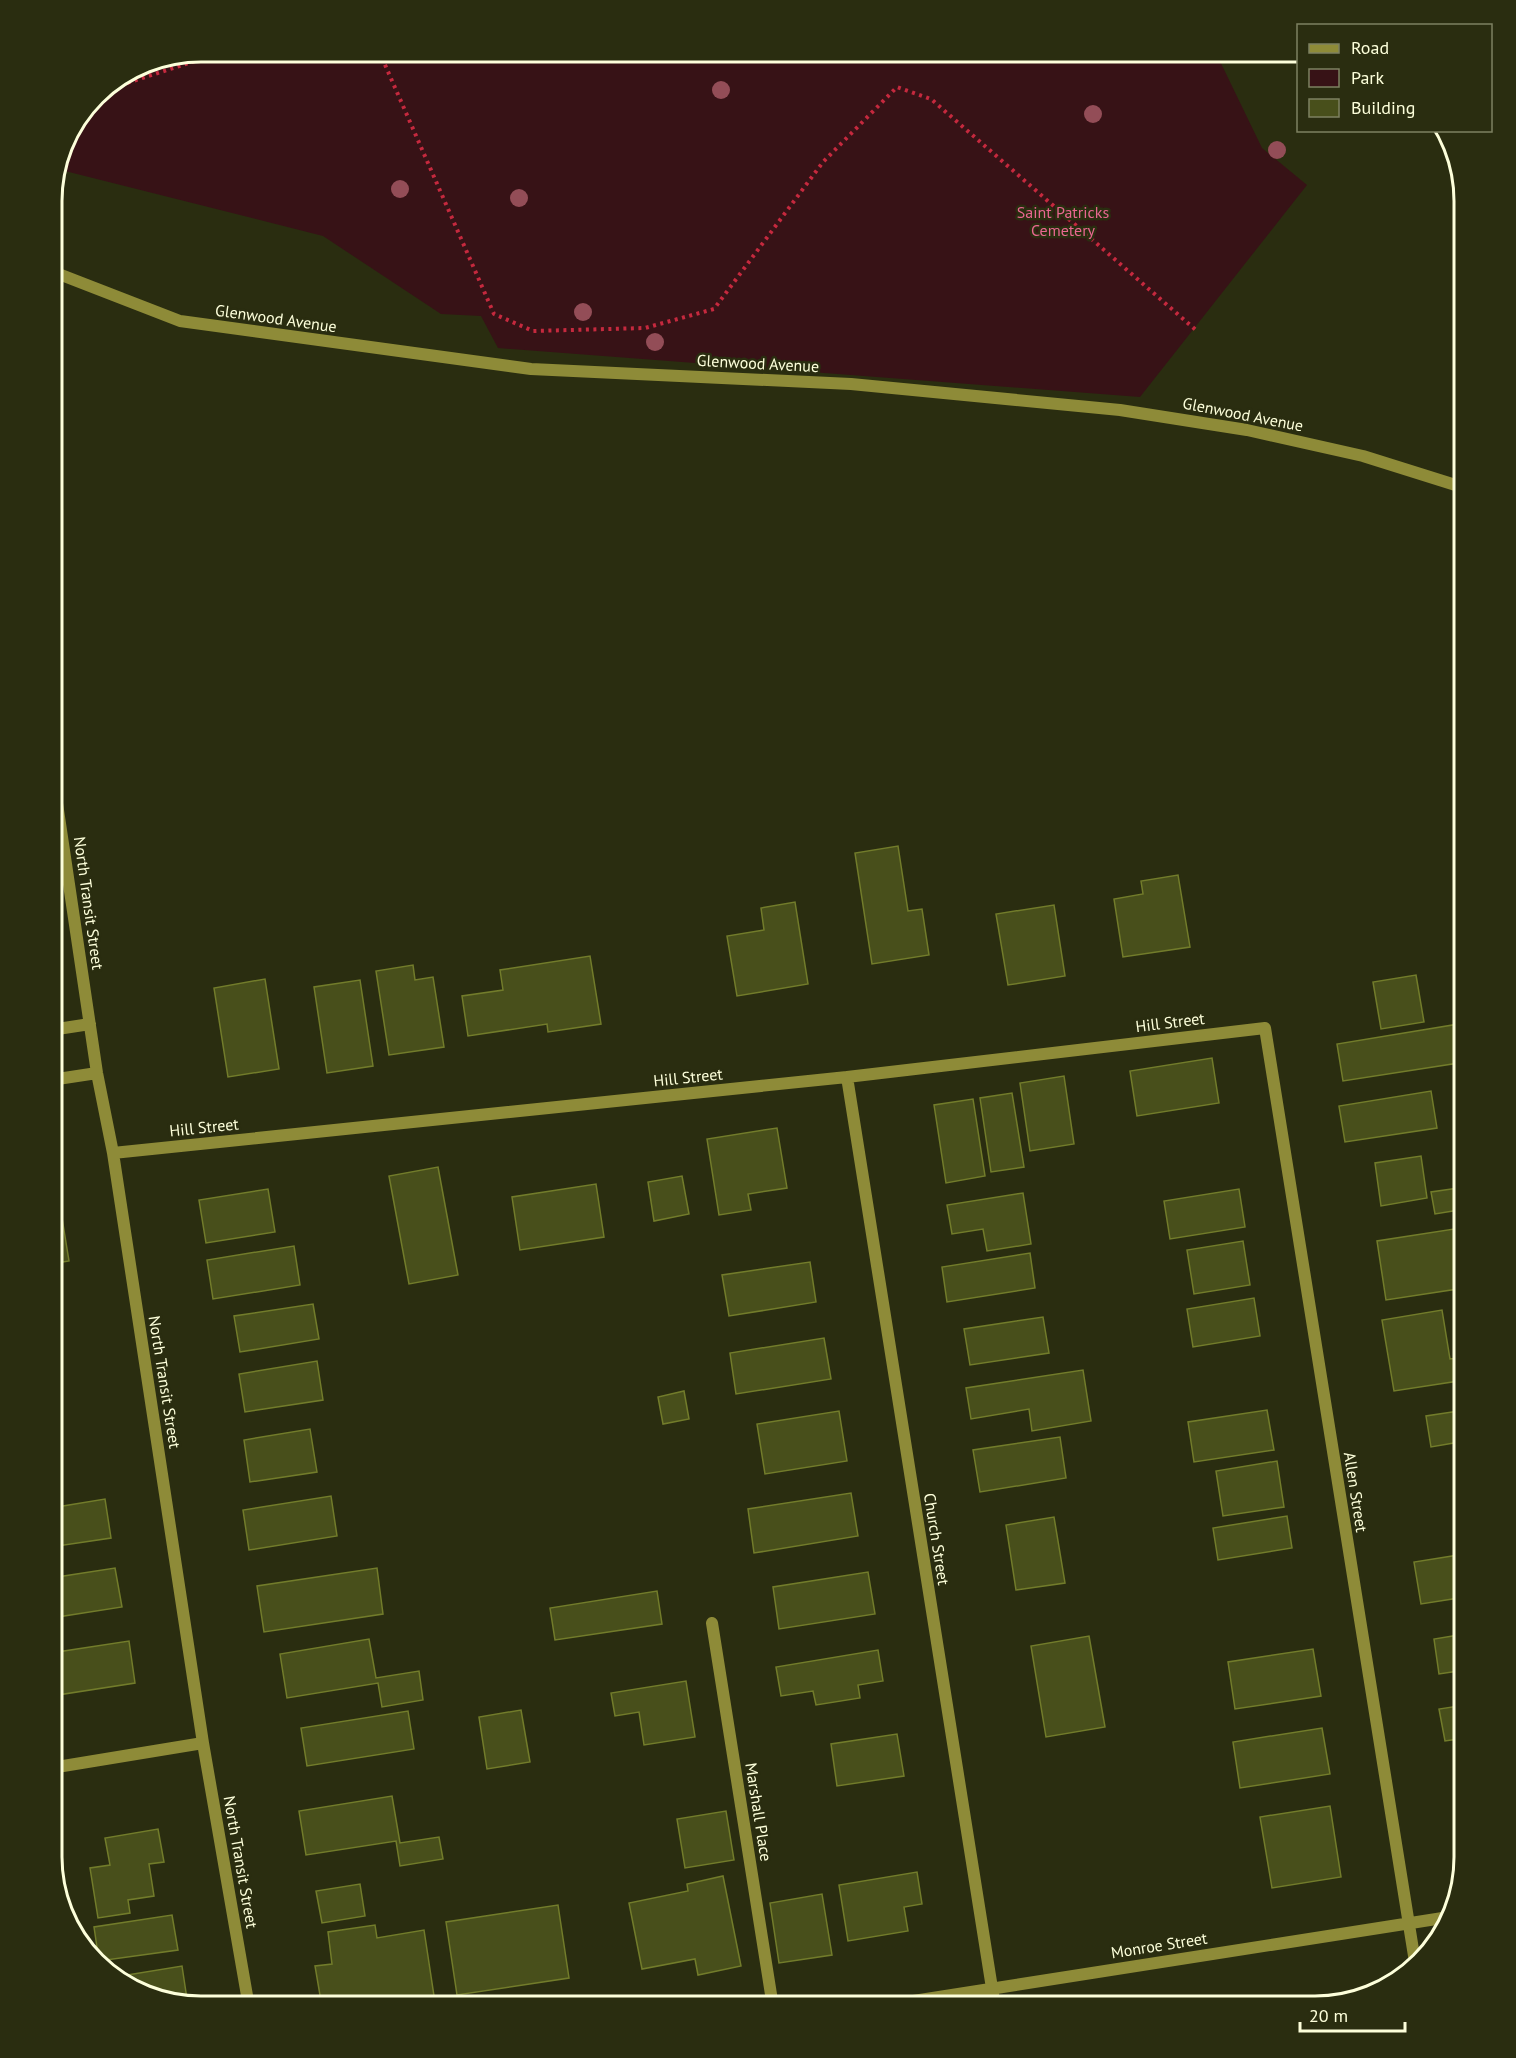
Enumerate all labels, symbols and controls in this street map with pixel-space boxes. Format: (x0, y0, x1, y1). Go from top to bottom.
legend (1297, 24, 1492, 132)
text: Road (1351, 36, 1389, 59)
text: Park (1351, 66, 1384, 89)
text: Building (1351, 96, 1415, 119)
park label: Saint Patricks Cemetery (1017, 202, 1109, 240)
street label: Glenwood Avenue (214, 300, 338, 336)
street label: Glenwood Avenue (696, 350, 820, 376)
street label: Glenwood Avenue (1181, 393, 1305, 435)
street label: North Transit Street (70, 835, 108, 971)
street label: Hill Street (1134, 1008, 1206, 1036)
street label: Hill Street (652, 1063, 724, 1091)
street label: Hill Street (168, 1113, 240, 1141)
street label: North Transit Street (145, 1314, 185, 1450)
street label: Allen Street (1340, 1451, 1372, 1534)
street label: Church Street (920, 1491, 954, 1587)
street label: Marshall Place (741, 1761, 777, 1863)
street label: North Transit Street (220, 1794, 263, 1930)
street label: Monroe Street (1109, 1927, 1209, 1962)
scale bar (1300, 1995, 1405, 2033)
text: 20 m (1309, 2004, 1348, 2027)

